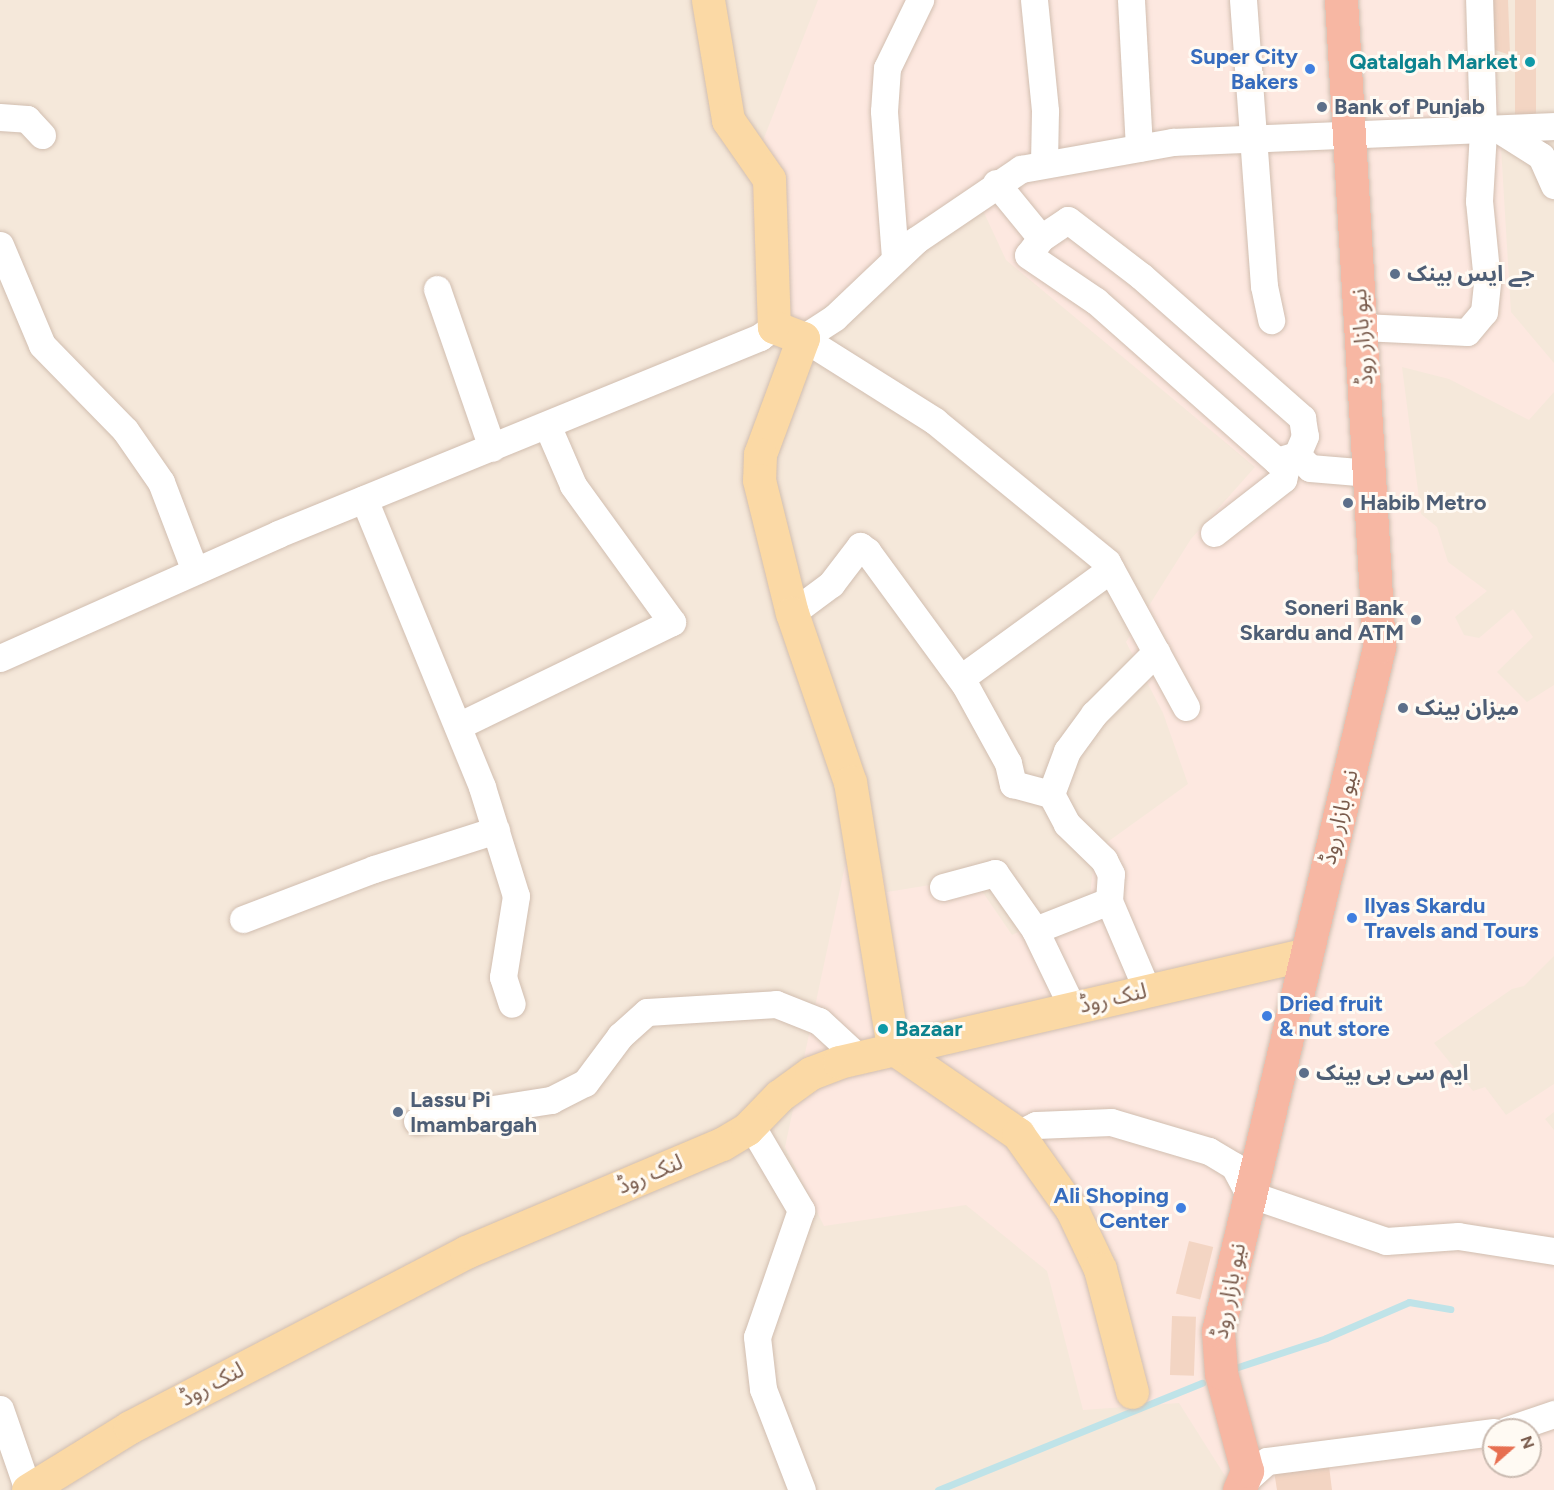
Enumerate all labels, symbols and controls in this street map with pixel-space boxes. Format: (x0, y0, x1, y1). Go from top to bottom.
place label: Super City Bakers (1190, 43, 1298, 94)
place label: Qatalgah Market (1349, 49, 1518, 75)
marker: Qatalgah Market (1523, 55, 1537, 69)
marker: Super City Bakers (1303, 62, 1317, 76)
place label: Bank of Punjab (1334, 94, 1485, 120)
marker: Bank of Punjab (1315, 100, 1329, 114)
place label: جے ایس بینک (1407, 261, 1535, 287)
marker: جے ایس بینک (1388, 267, 1402, 281)
street label: نیو بازار روڈ (1345, 288, 1379, 386)
place label: Habib Metro (1360, 490, 1486, 516)
marker: Habib Metro (1341, 496, 1355, 510)
place label: Soneri Bank Skardu and ATM (1240, 594, 1404, 646)
marker: Soneri Bank Skardu and ATM (1409, 613, 1423, 627)
place label: میزان بینک (1415, 695, 1519, 721)
marker: میزان بینک (1396, 701, 1410, 715)
street label: نیو بازار روڈ (1314, 767, 1364, 867)
place label: Ilyas Skardu Travels and Tours (1364, 892, 1539, 944)
marker: Ilyas Skardu Travels and Tours (1345, 911, 1359, 925)
street label: لنک روڈ (1077, 977, 1149, 1019)
place label: Dried fruit & nut store (1279, 990, 1390, 1042)
marker: Dried fruit & nut store (1260, 1009, 1274, 1023)
place label: Bazaar (895, 1016, 962, 1042)
marker: Bazaar (876, 1022, 890, 1036)
place label: ایم سی بی بینک (1316, 1060, 1469, 1086)
marker: ایم سی بی بینک (1297, 1066, 1311, 1080)
place label: Lassu Pi Imambargah (410, 1086, 537, 1138)
marker: Lassu Pi Imambargah (391, 1105, 405, 1119)
street label: لنک روڈ (613, 1148, 687, 1200)
place label: Ali Shoping Center (1054, 1182, 1169, 1234)
marker: Ali Shoping Center (1174, 1201, 1188, 1215)
street label: نیو بازار روڈ (1207, 1241, 1251, 1341)
street label: لنک روڈ (176, 1356, 248, 1412)
north arrow (1482, 1418, 1542, 1478)
text: N (1516, 1433, 1539, 1451)

